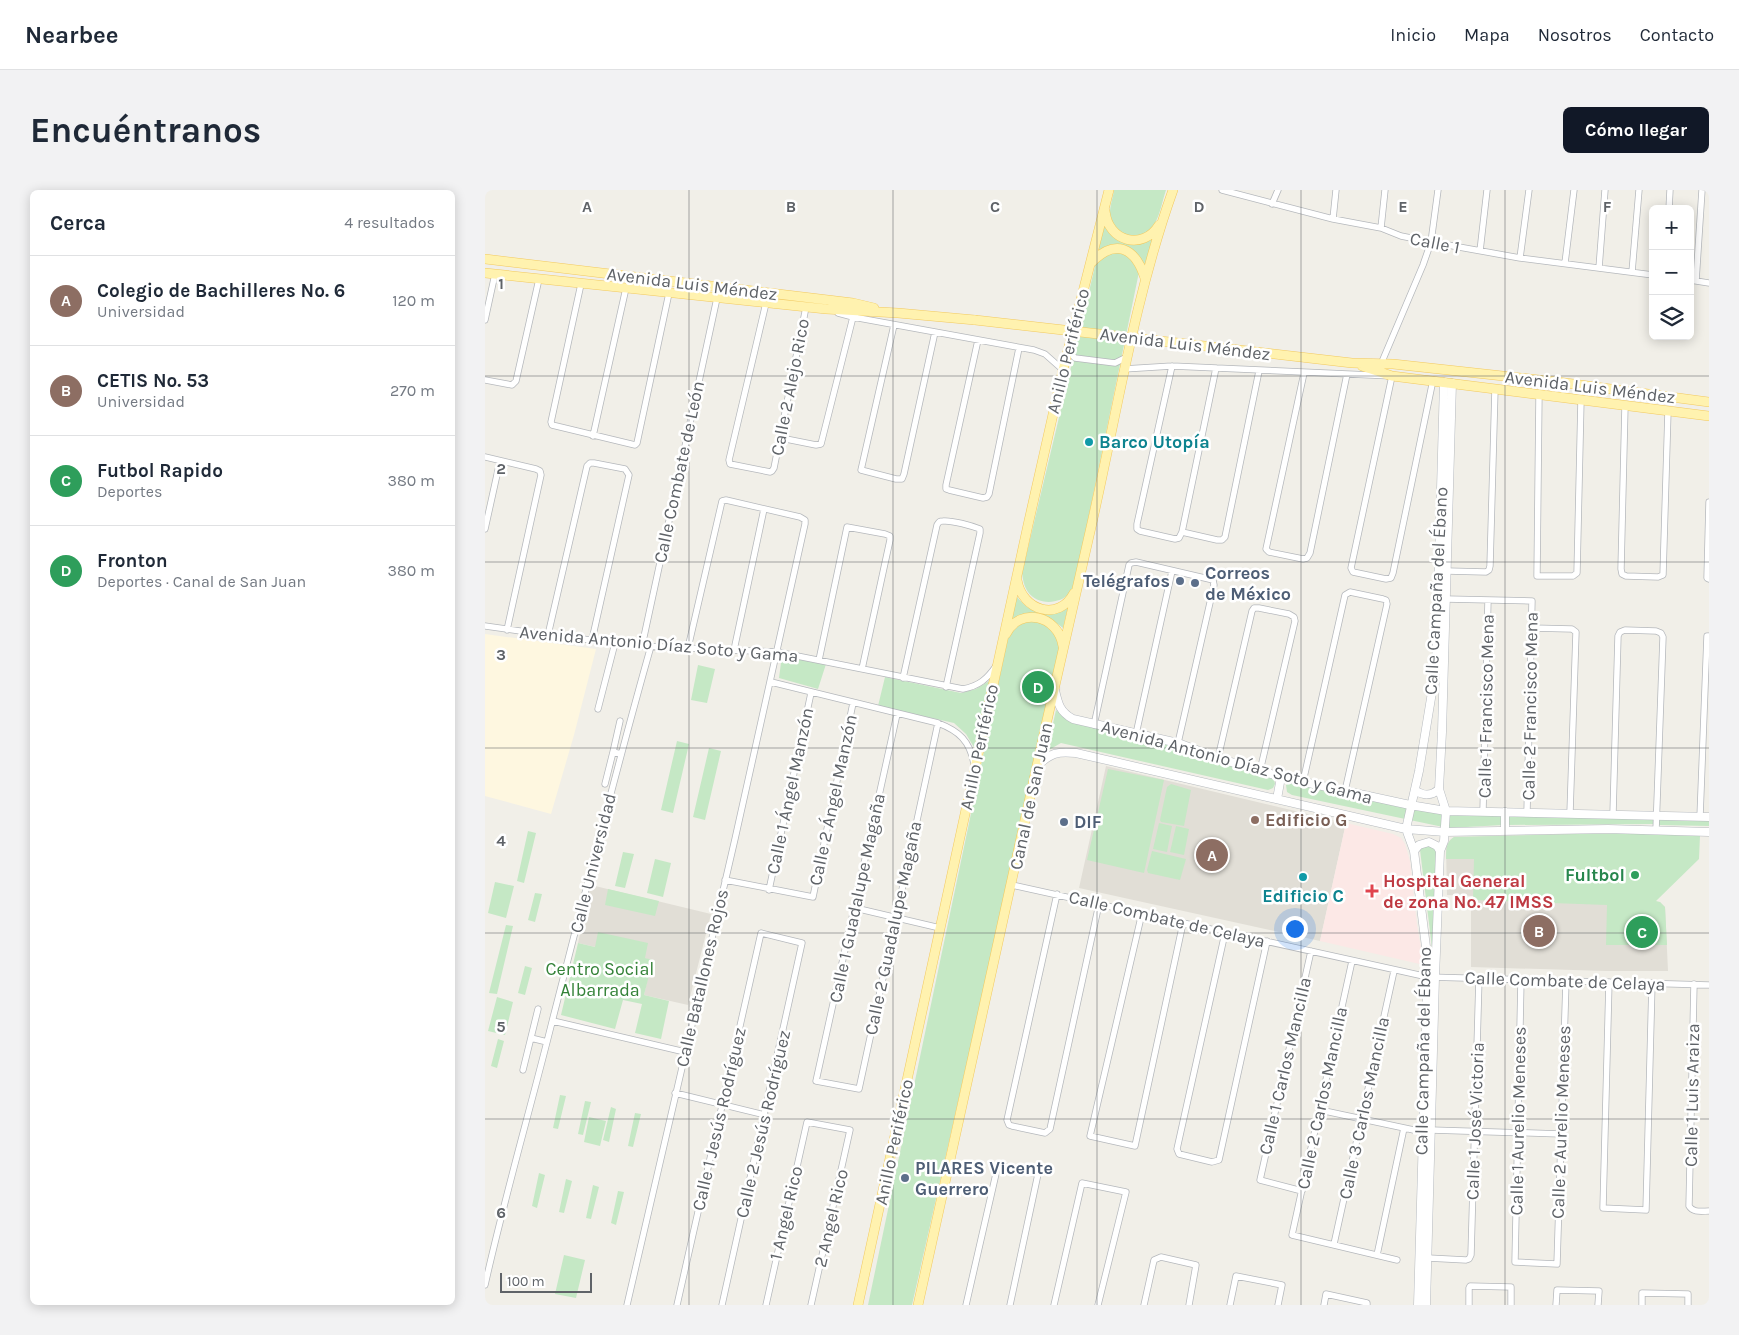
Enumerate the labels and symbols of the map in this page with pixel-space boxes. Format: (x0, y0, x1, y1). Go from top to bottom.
text: A (582, 197, 592, 216)
text: B (786, 197, 796, 216)
text: C (990, 197, 1000, 216)
text: D (1194, 197, 1205, 216)
text: E (1398, 197, 1408, 216)
text: F (1603, 197, 1612, 216)
street label: Calle 1 (1408, 227, 1462, 259)
street label: Avenida Luis Méndez (606, 263, 778, 305)
text: 1 (498, 274, 504, 293)
street label: Anillo Periférico (1042, 286, 1094, 416)
street label: Calle 2 Alejo Rico (766, 317, 814, 457)
street label: Avenida Luis Méndez (1099, 323, 1271, 365)
street label: Avenida Luis Méndez (1504, 366, 1676, 408)
street label: Calle Combate de León (649, 379, 709, 565)
place label: Barco Utopía (1099, 431, 1210, 453)
marker: Barco Utopía (1083, 436, 1095, 448)
text: 2 (496, 459, 506, 478)
street label: Calle Campaña del Ébano (1419, 486, 1452, 696)
place label: Correos de México (1205, 562, 1291, 605)
place label: Telégrafos (1083, 570, 1170, 592)
marker: Telégrafos (1174, 575, 1186, 587)
marker: Correos de México (1189, 577, 1201, 589)
street label: Calle 2 Francisco Mena (1517, 611, 1543, 801)
street label: Calle 1 Francisco Mena (1473, 614, 1499, 798)
street label: Avenida Antonio Díaz Soto y Gama (519, 621, 799, 667)
text: 3 (496, 645, 506, 664)
pin: D (1022, 668, 1054, 706)
street label: Anillo Periférico (955, 682, 1003, 812)
street label: Calle 1 Ángel Manzón (761, 705, 818, 876)
street label: Calle 2 Ángel Manzón (803, 712, 862, 888)
street label: Avenida Antonio Díaz Soto y Gama (1099, 715, 1375, 809)
street label: Canal de San Juan (1005, 720, 1057, 872)
street label: Calle Universidad (565, 791, 621, 935)
street label: Calle 1 Guadalupe Magaña (824, 791, 890, 1005)
place label: Edificio G (1265, 809, 1347, 831)
place label: DIF (1074, 811, 1102, 833)
marker: Edificio G (1249, 814, 1261, 826)
marker: DIF (1058, 816, 1070, 828)
street label: Calle 2 Guadalupe Magaña (860, 819, 926, 1037)
text: 4 (496, 831, 506, 850)
pin: A (1196, 836, 1228, 874)
place label: Fultbol (1565, 864, 1625, 886)
marker: Fultbol (1629, 869, 1641, 881)
place label: Hospital General de zona No. 47 IMSS (1383, 870, 1553, 913)
marker: Edificio C (1297, 871, 1309, 883)
marker: Hospital General de zona No. 47 IMSS (1365, 884, 1379, 898)
place label: Edificio C (1262, 885, 1344, 907)
street label: Calle Combate de Celaya (1067, 886, 1267, 952)
street label: Calle Batallones Rojos (671, 887, 733, 1069)
pin: B (1523, 912, 1555, 950)
pin: C (1626, 913, 1658, 951)
your location (1282, 916, 1308, 942)
street label: Calle Campaña del Ébano (1409, 947, 1436, 1155)
park label: Centro Social Albarrada (546, 958, 654, 1001)
street label: Calle Combate de Celaya (1464, 967, 1666, 995)
street label: Calle 1 Carlos Mancilla (1254, 975, 1316, 1157)
street label: Calle 2 Carlos Mancilla (1292, 1005, 1352, 1191)
street label: Calle 3 Carlos Mancilla (1334, 1015, 1394, 1201)
text: 5 (496, 1017, 506, 1036)
street label: Calle 1 Luis Araiza (1680, 1023, 1704, 1167)
street label: Calle 1 Jesús Rodríguez (687, 1025, 751, 1213)
street label: Calle 2 Aurelio Meneses (1547, 1025, 1575, 1219)
street label: Calle 1 Aurelio Meneses (1505, 1026, 1531, 1216)
street label: Calle 2 Jesús Rodríguez (731, 1028, 795, 1220)
street label: Calle 1 José Victoria (1461, 1042, 1489, 1200)
street label: Anillo Periférico (870, 1077, 918, 1207)
place label: PILARES Vicente Guerrero (915, 1157, 1053, 1200)
street label: 1 Angel Rico (765, 1164, 807, 1262)
street label: 2 Angel Rico (809, 1167, 853, 1269)
marker: PILARES Vicente Guerrero (899, 1172, 911, 1184)
text: 6 (496, 1203, 506, 1222)
scale bar (500, 1270, 593, 1293)

